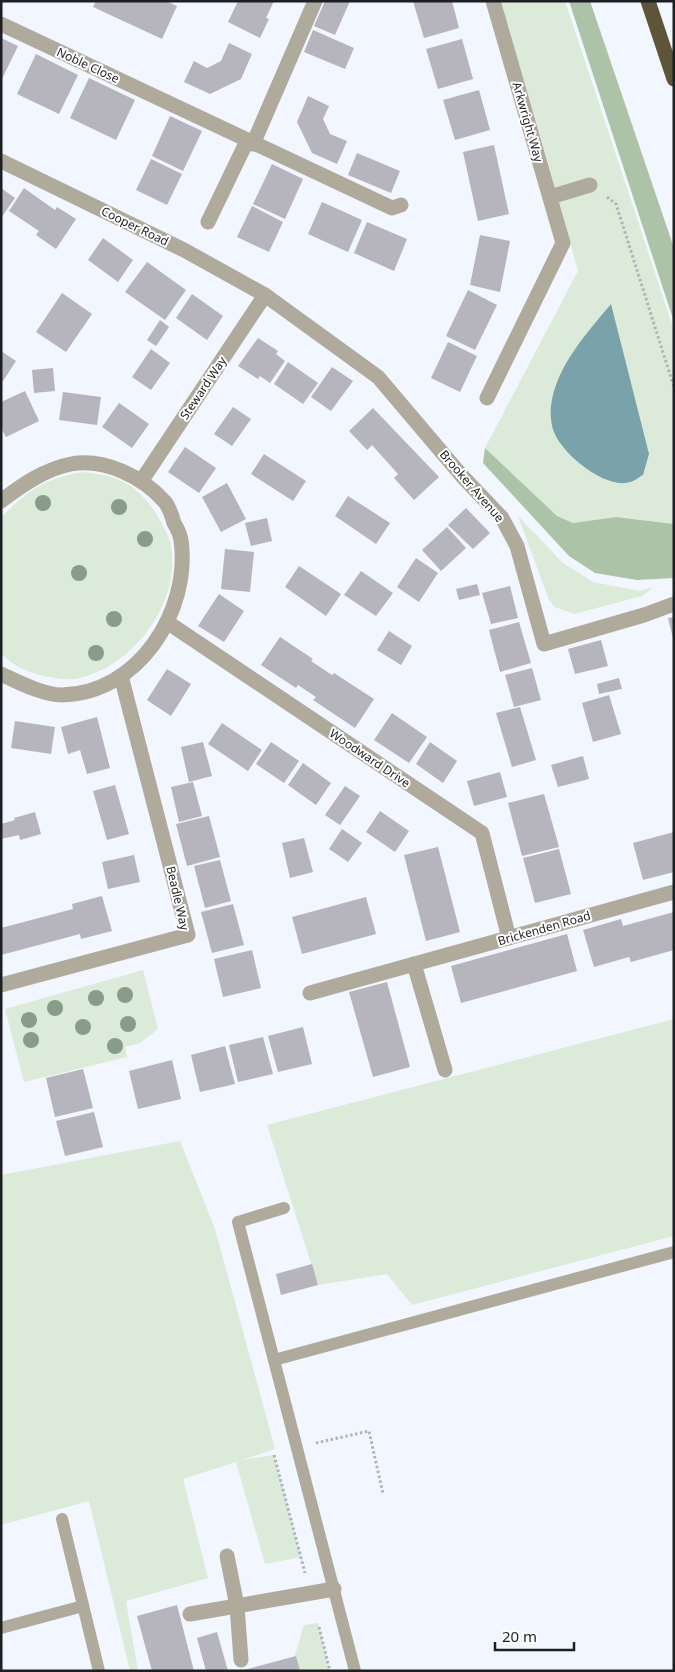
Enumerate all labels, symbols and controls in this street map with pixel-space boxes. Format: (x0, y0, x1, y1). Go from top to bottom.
street label: Noble Close (54, 43, 122, 87)
street label: Arkwright Way (508, 80, 548, 165)
street label: Cooper Road (98, 202, 172, 250)
street label: Steward Way (176, 352, 231, 423)
street label: Brooker Avenue (436, 446, 508, 526)
street label: Woodward Drive (326, 725, 414, 791)
street label: Beadle Way (162, 864, 194, 933)
street label: Brickenden Road (496, 907, 592, 949)
scale bar (495, 1620, 574, 1652)
text: 20 m (502, 1626, 537, 1646)

